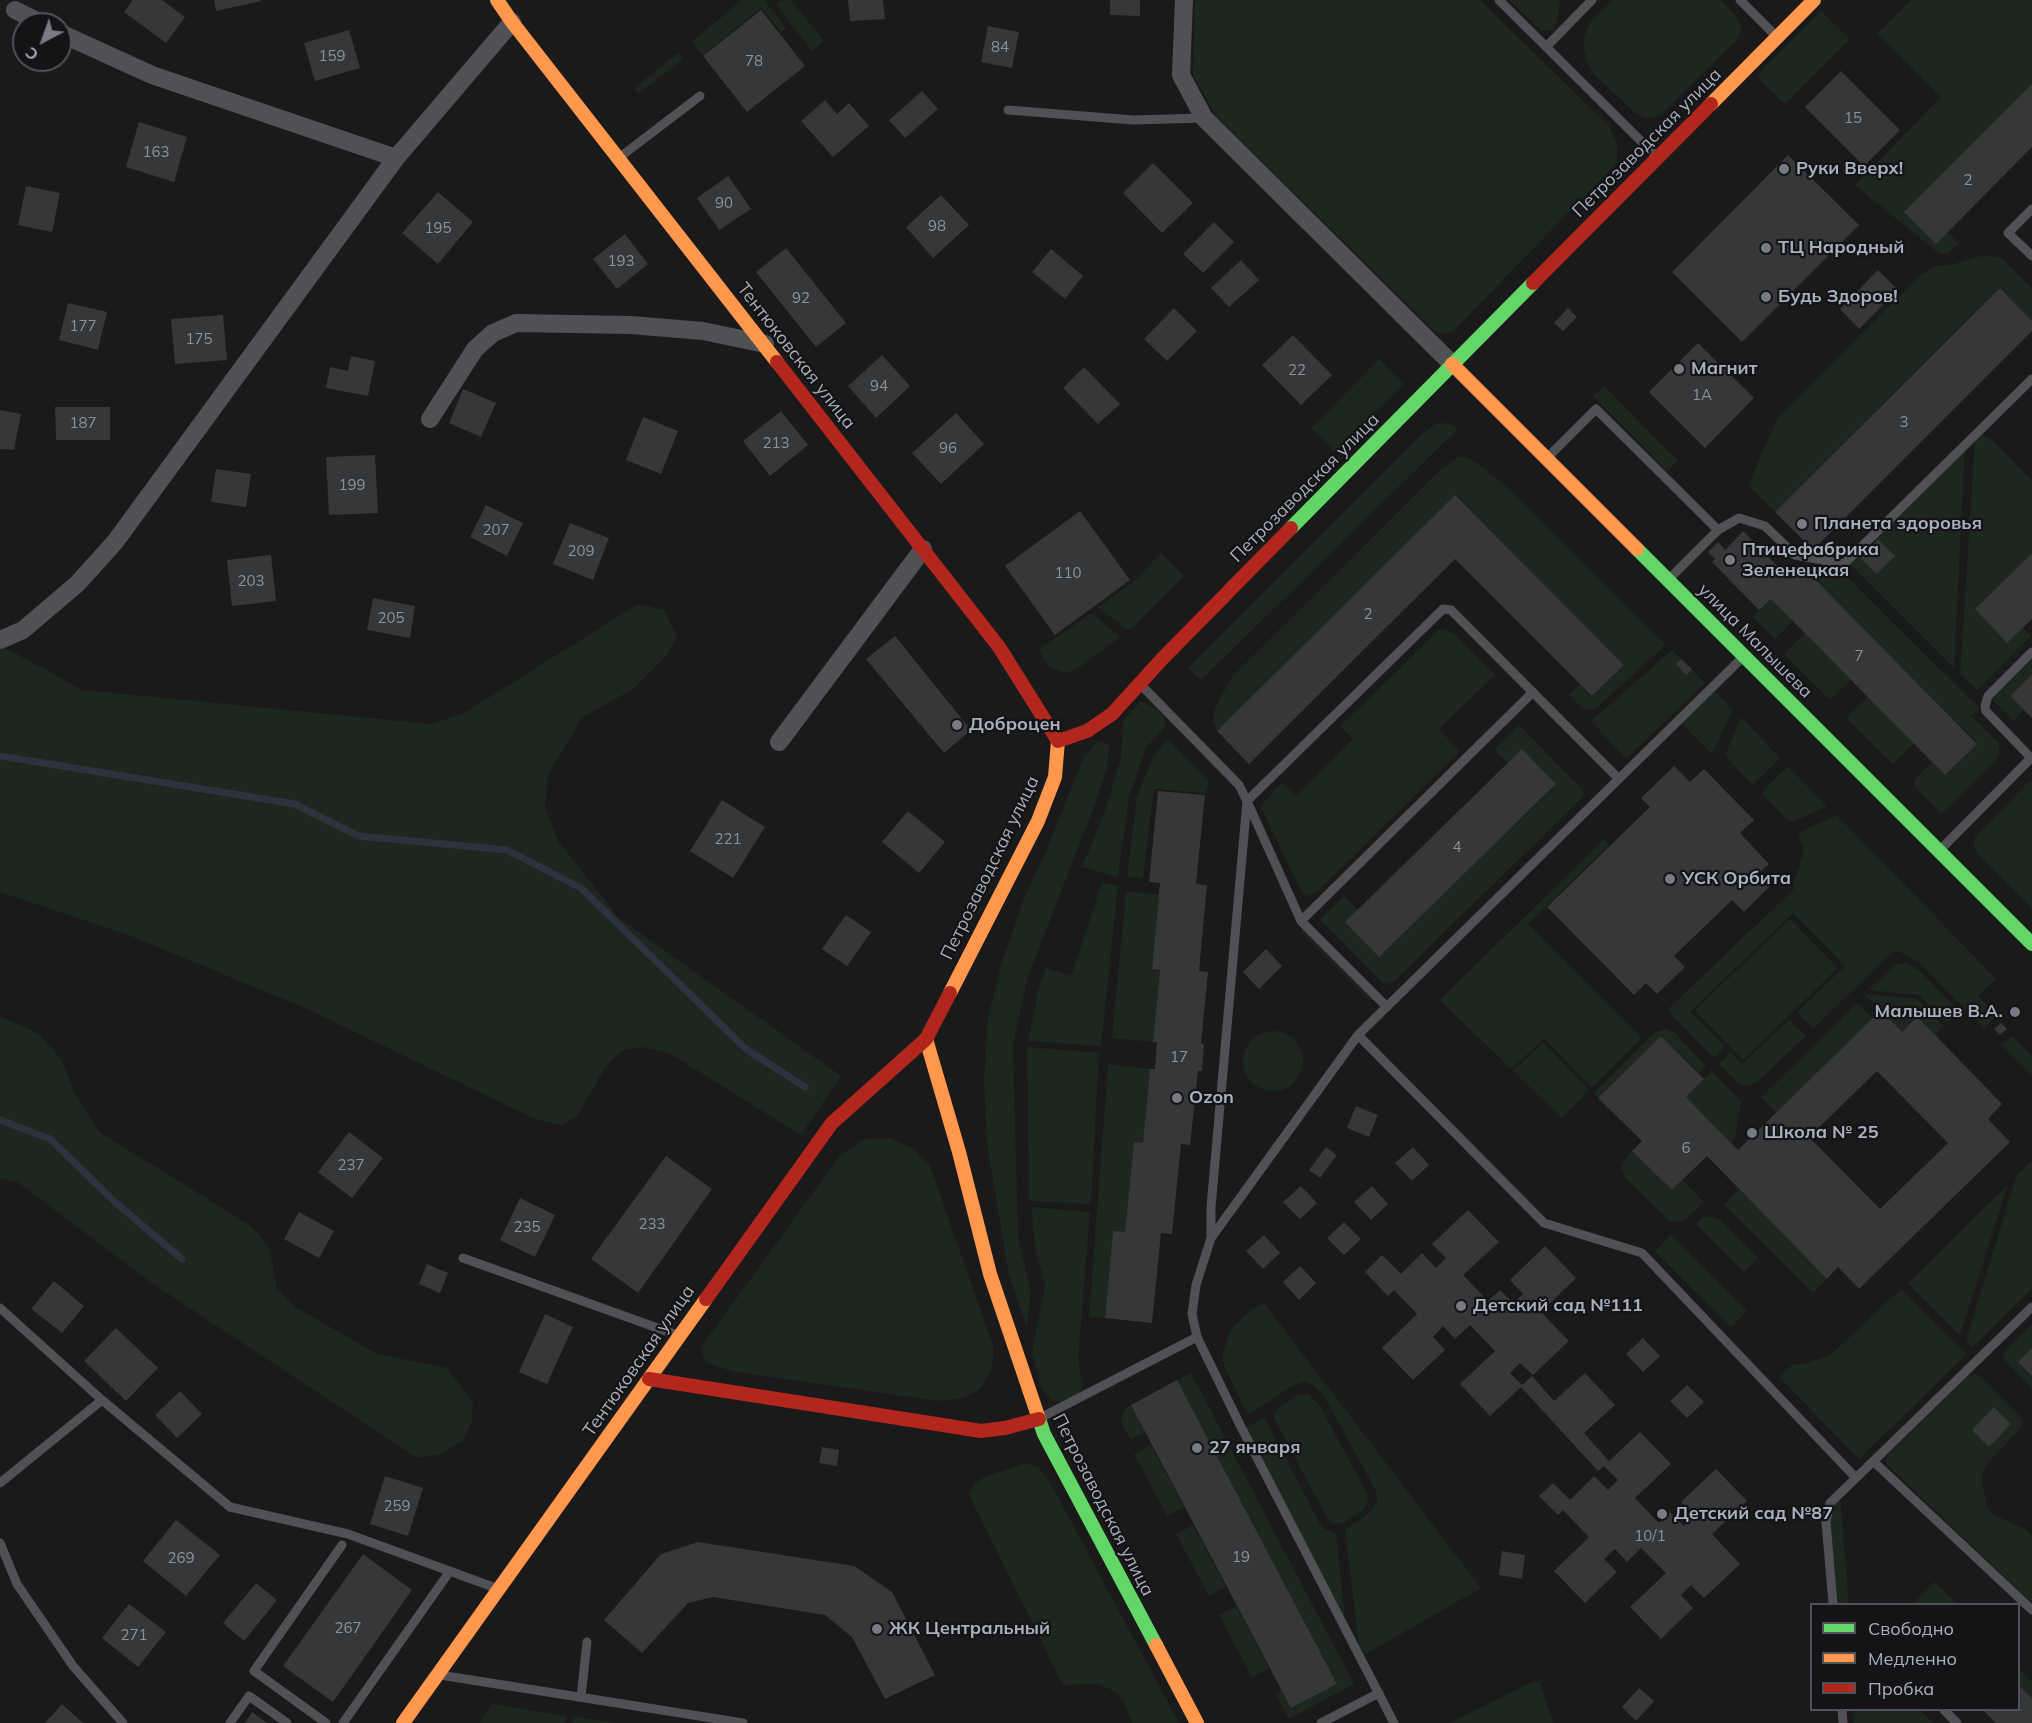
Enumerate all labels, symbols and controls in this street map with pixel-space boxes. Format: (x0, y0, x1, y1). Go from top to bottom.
north arrow (12, 12, 72, 72)
house number: 84 (991, 38, 1009, 56)
text: С (21, 43, 42, 65)
house number: 159 (319, 47, 345, 65)
house number: 78 (745, 52, 763, 70)
street label: Петрозаводская улица (1568, 64, 1726, 222)
house number: 15 (1844, 109, 1862, 127)
house number: 163 (143, 143, 169, 161)
place label: Руки Вверх! (1796, 158, 1903, 180)
marker: Руки Вверх! (1777, 162, 1791, 176)
house number: 2 (1964, 171, 1972, 189)
house number: 90 (715, 194, 733, 212)
house number: 98 (928, 217, 946, 235)
house number: 195 (425, 219, 451, 237)
place label: ТЦ Народный (1778, 237, 1904, 259)
marker: ТЦ Народный (1759, 241, 1773, 255)
house number: 193 (608, 252, 634, 270)
street label: Тентюковская улица (732, 279, 860, 433)
place label: Будь Здоров! (1778, 286, 1898, 308)
house number: 92 (792, 289, 810, 307)
marker: Будь Здоров! (1759, 290, 1773, 304)
house number: 177 (70, 317, 96, 335)
house number: 175 (186, 330, 212, 348)
place label: Магнит (1691, 358, 1757, 380)
house number: 22 (1288, 361, 1306, 379)
marker: Магнит (1672, 362, 1686, 376)
house number: 94 (870, 377, 888, 395)
house number: 1А (1692, 386, 1712, 404)
street label: Петрозаводская улица (1226, 409, 1384, 567)
house number: 3 (1900, 413, 1908, 431)
house number: 187 (70, 414, 96, 432)
house number: 213 (763, 434, 789, 452)
house number: 96 (939, 439, 957, 457)
house number: 199 (339, 476, 365, 494)
place label: Планета здоровья (1814, 513, 1982, 535)
marker: Планета здоровья (1795, 517, 1809, 531)
house number: 207 (483, 521, 509, 539)
place label: Птицефабрика Зеленецкая (1742, 539, 1879, 582)
house number: 209 (568, 542, 594, 560)
marker: Птицефабрика Зеленецкая (1723, 553, 1737, 567)
house number: 110 (1055, 564, 1081, 582)
house number: 203 (238, 572, 264, 590)
street label: улица Малышева (1693, 579, 1817, 703)
house number: 2 (1364, 605, 1372, 623)
house number: 205 (378, 609, 404, 627)
house number: 7 (1855, 647, 1863, 665)
place label: Доброцен (969, 714, 1061, 736)
marker: Доброцен (950, 718, 964, 732)
street label: Петрозаводская улица (936, 773, 1044, 963)
house number: 221 (715, 830, 741, 848)
house number: 4 (1453, 838, 1461, 856)
place label: УСК Орбита (1682, 868, 1791, 890)
marker: УСК Орбита (1663, 872, 1677, 886)
place label: Малышев В.А. (1875, 1001, 2003, 1023)
marker: Малышев В.А. (2008, 1005, 2022, 1019)
house number: 17 (1170, 1048, 1188, 1066)
place label: Ozon (1189, 1087, 1234, 1109)
marker: Ozon (1170, 1091, 1184, 1105)
place label: Школа № 25 (1764, 1122, 1879, 1144)
marker: Школа № 25 (1745, 1126, 1759, 1140)
house number: 6 (1682, 1139, 1690, 1157)
house number: 237 (338, 1156, 364, 1174)
house number: 233 (639, 1215, 665, 1233)
house number: 235 (514, 1218, 540, 1236)
street label: Тентюковская улица (579, 1281, 699, 1441)
place label: Детский сад №111 (1473, 1295, 1643, 1317)
marker: Детский сад №111 (1454, 1299, 1468, 1313)
street label: Петрозаводская улица (1048, 1410, 1158, 1600)
place label: 27 января (1209, 1437, 1300, 1459)
marker: 27 января (1190, 1441, 1204, 1455)
house number: 259 (384, 1497, 410, 1515)
place label: Детский сад №87 (1674, 1503, 1833, 1525)
marker: Детский сад №87 (1655, 1507, 1669, 1521)
house number: 10/1 (1634, 1527, 1666, 1545)
house number: 19 (1232, 1548, 1250, 1566)
house number: 269 (168, 1549, 194, 1567)
legend (1810, 1603, 2020, 1711)
text: Свободно (1868, 1617, 1954, 1640)
place label: ЖК Центральный (889, 1618, 1050, 1640)
house number: 267 (335, 1619, 361, 1637)
marker: ЖК Центральный (870, 1622, 884, 1636)
house number: 271 (121, 1626, 147, 1644)
text: Медленно (1868, 1647, 1957, 1670)
text: Пробка (1868, 1677, 1934, 1700)

